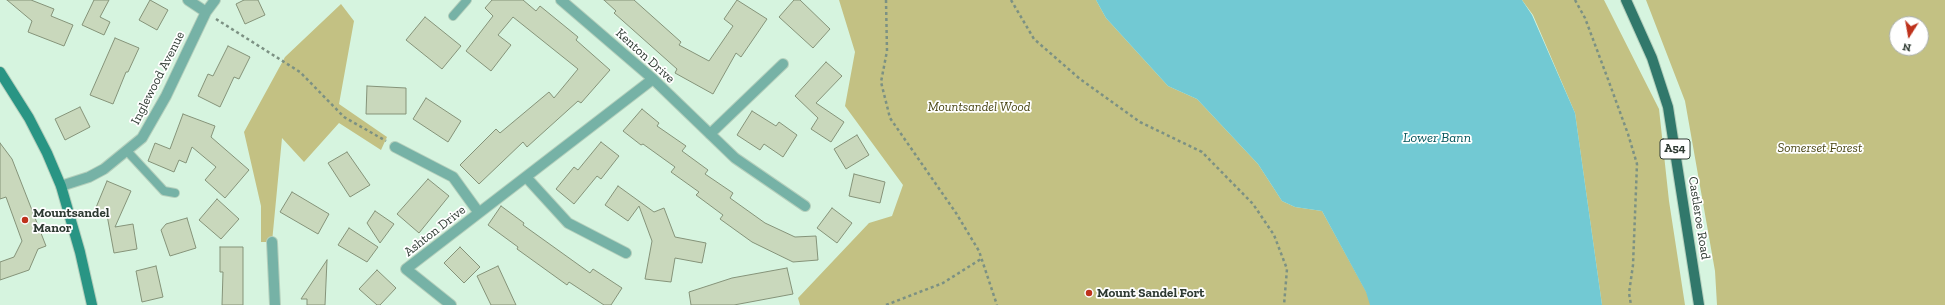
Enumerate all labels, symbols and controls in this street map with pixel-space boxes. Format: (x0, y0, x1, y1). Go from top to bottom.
north arrow (1889, 16, 1929, 56)
street label: Kenton Drive (612, 25, 678, 87)
street label: Inglewood Avenue (128, 29, 188, 127)
text: N (1901, 40, 1912, 54)
park label: Mountsandel Wood (928, 99, 1030, 115)
water label: Lower Bann (1403, 130, 1471, 146)
road number: A54 (1660, 139, 1690, 159)
park label: Somerset Forest (1778, 140, 1862, 156)
street label: Castleroe Road (1685, 175, 1713, 261)
street label: Ashton Drive (401, 202, 469, 260)
place label: Mountsandel Manor (33, 205, 109, 236)
marker: Mountsandel Manor (20, 215, 30, 225)
place label: Mount Sandel Fort (1097, 285, 1204, 301)
marker: Mount Sandel Fort (1084, 288, 1094, 298)

